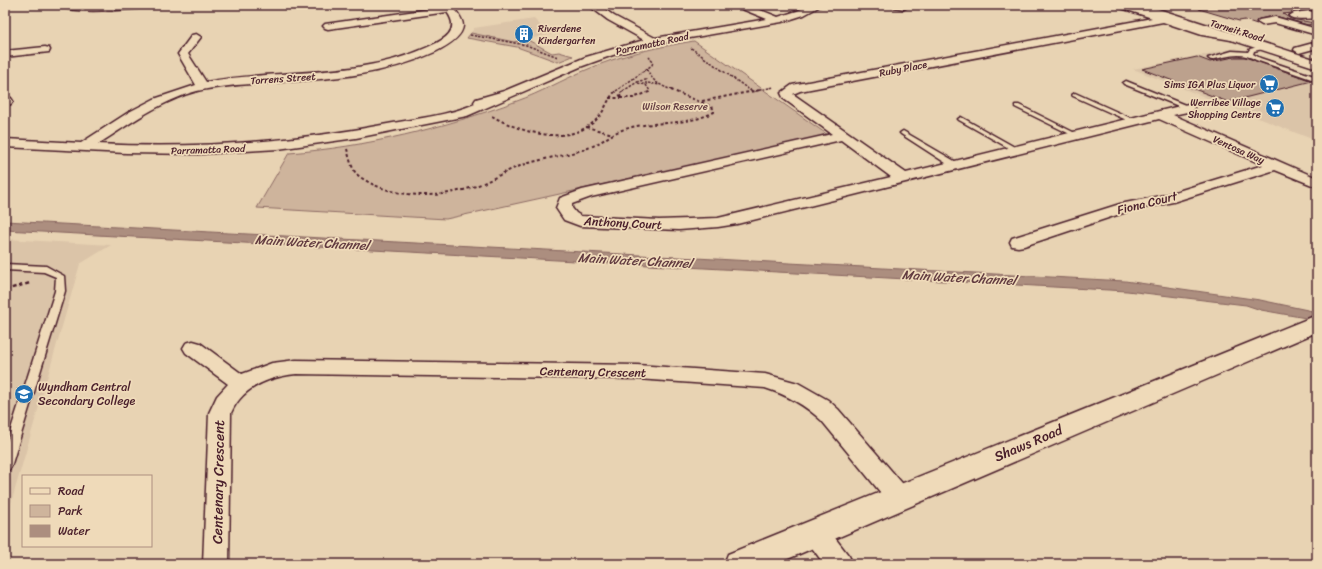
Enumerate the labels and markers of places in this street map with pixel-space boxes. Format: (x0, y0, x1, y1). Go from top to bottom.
place label: Riverdene Kindergarten (538, 20, 596, 50)
building icon: Riverdene Kindergarten (513, 23, 535, 45)
supermarket icon: Sims IGA Plus Liquor (1258, 73, 1280, 95)
place label: Sims IGA Plus Liquor (1164, 76, 1256, 94)
place label: Werribee Village Shopping Centre (1188, 94, 1261, 124)
supermarket icon: Werribee Village Shopping Centre (1264, 97, 1286, 119)
place label: Wyndham Central Secondary College (38, 376, 136, 412)
school or university icon: Wyndham Central Secondary College (13, 383, 35, 405)

